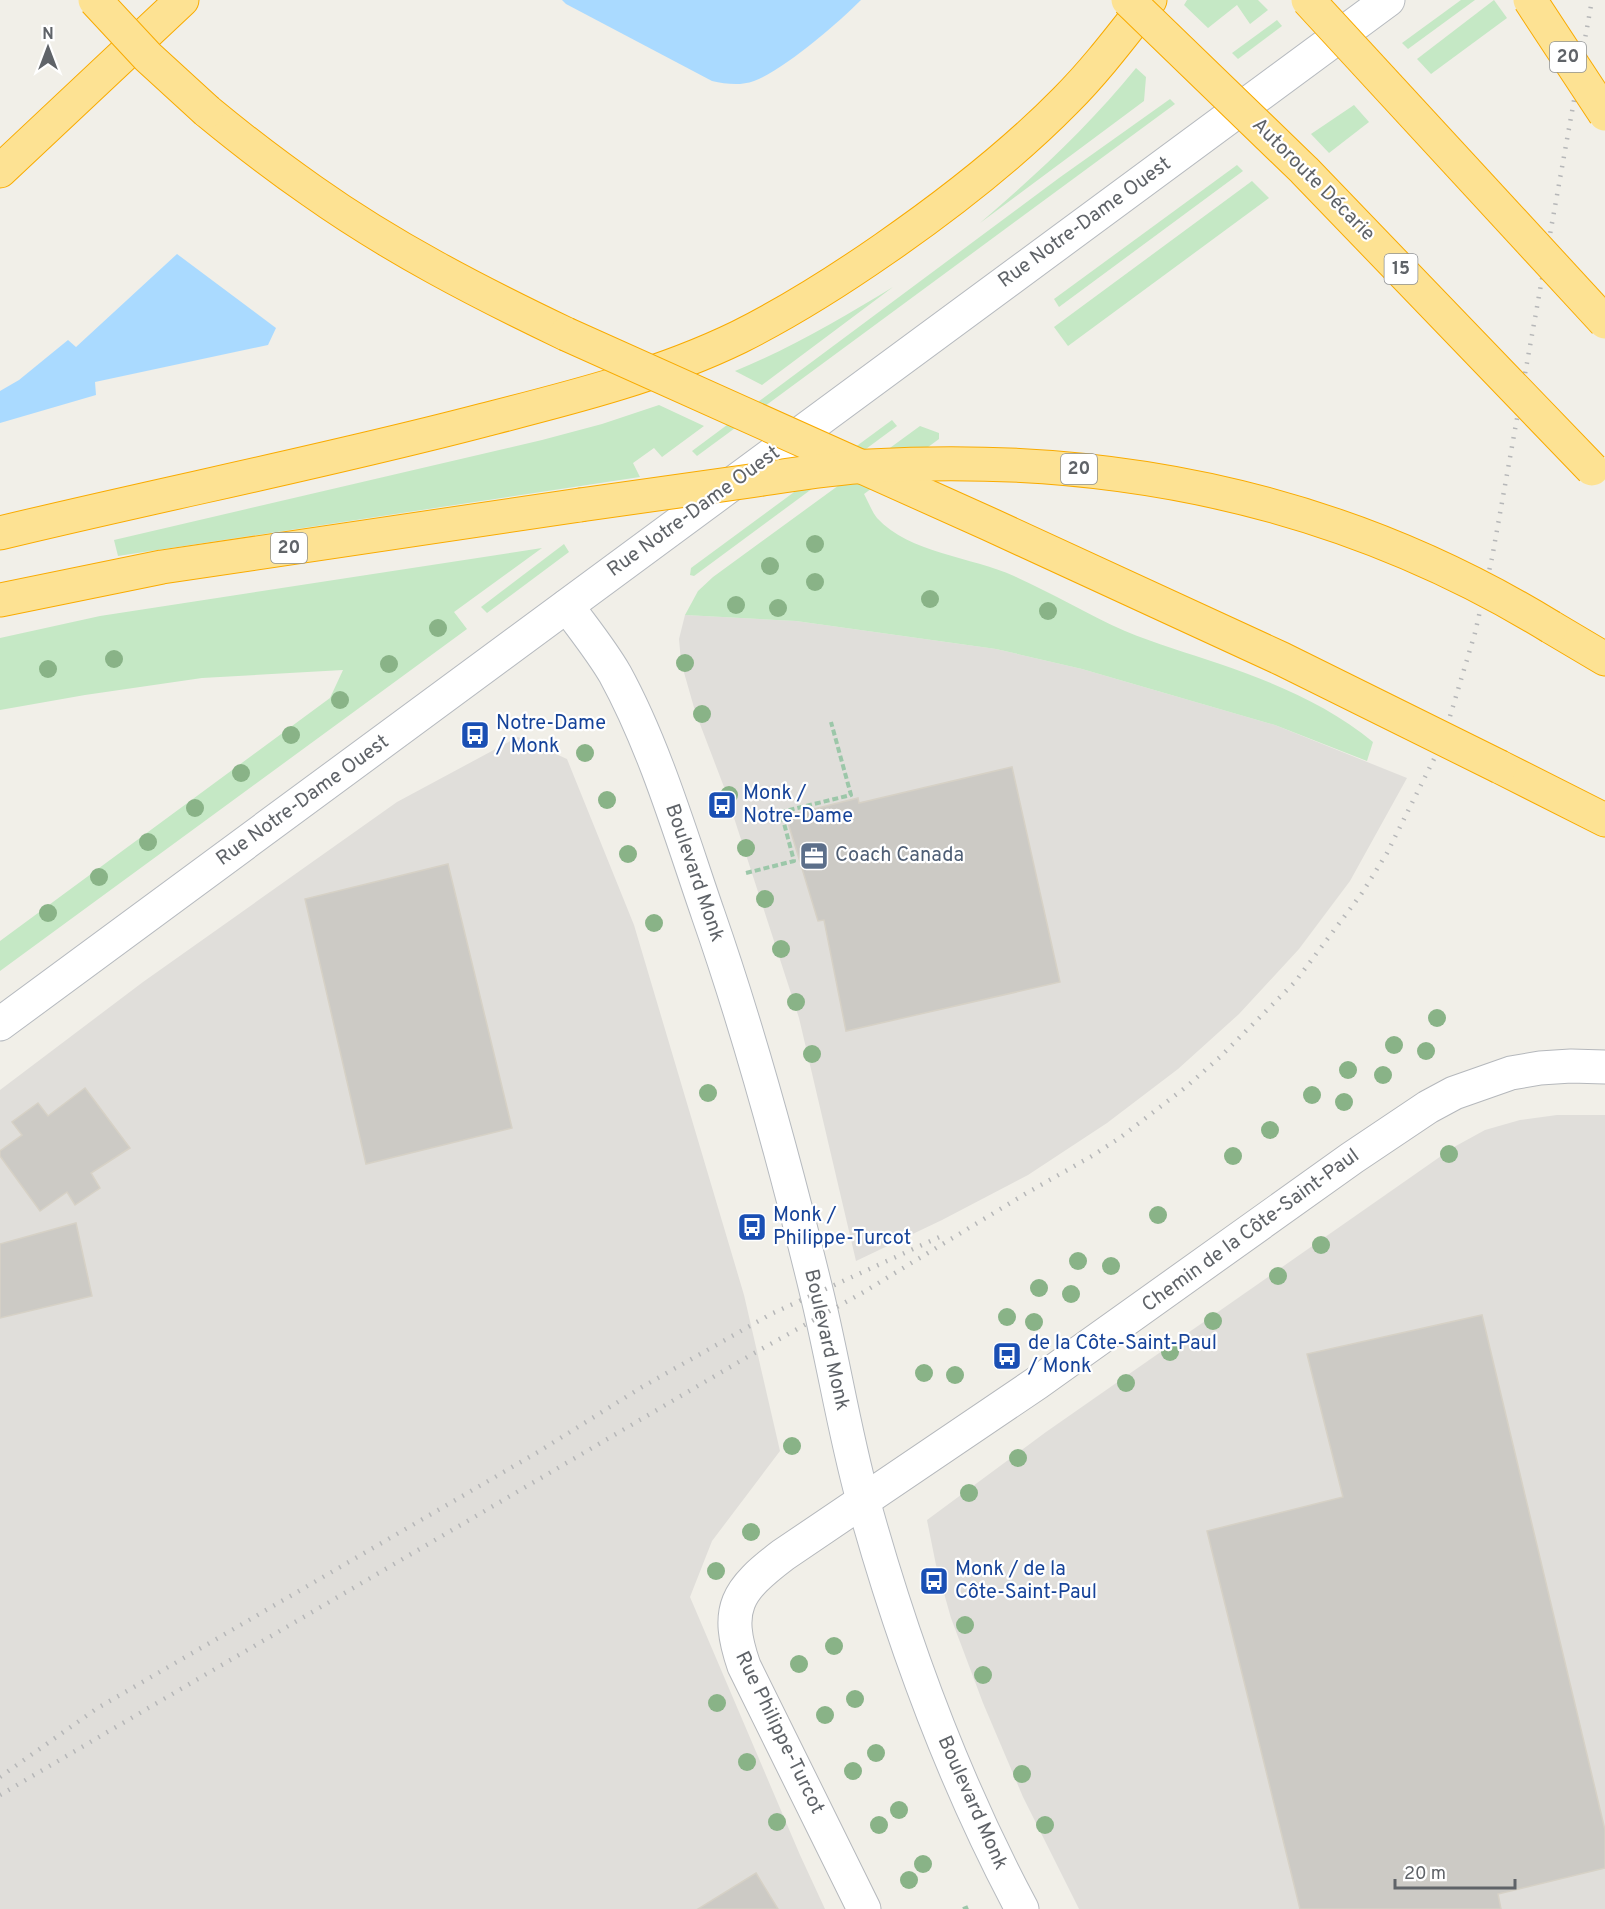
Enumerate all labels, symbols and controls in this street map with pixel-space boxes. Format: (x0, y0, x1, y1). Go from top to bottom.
north arrow (18, 18, 78, 78)
text: N (42, 25, 54, 45)
road number: 20 (1550, 42, 1586, 72)
street label: Autoroute Décarie (1246, 113, 1380, 247)
street label: Rue Notre-Dame Ouest (993, 152, 1177, 294)
road number: 15 (1384, 254, 1418, 284)
street label: Rue Notre-Dame Ouest (602, 441, 786, 583)
road number: 20 (1061, 454, 1097, 484)
road number: 20 (271, 533, 307, 563)
place label: Notre-Dame / Monk (495, 711, 606, 760)
bus stop icon: Notre-Dame / Monk (459, 719, 491, 751)
street label: Rue Notre-Dame Ouest (211, 730, 395, 872)
place label: Monk / Notre-Dame (743, 781, 853, 830)
bus stop icon: Monk / Notre-Dame (706, 789, 738, 821)
street label: Boulevard Monk (658, 801, 730, 945)
office icon: Coach Canada (798, 840, 830, 872)
place label: Coach Canada (835, 843, 964, 869)
street label: Chemin de la Côte-Saint-Paul (1137, 1143, 1365, 1319)
place label: Monk / Philippe-Turcot (773, 1203, 911, 1252)
bus stop icon: Monk / Philippe-Turcot (736, 1211, 768, 1243)
street label: Boulevard Monk (797, 1267, 855, 1413)
place label: de la Côte-Saint-Paul / Monk (1027, 1331, 1217, 1380)
bus stop icon: de la Côte-Saint-Paul / Monk (991, 1340, 1023, 1372)
place label: Monk / de la Côte-Saint-Paul (955, 1557, 1097, 1606)
bus stop icon: Monk / de la Côte-Saint-Paul (918, 1565, 950, 1597)
street label: Rue Philippe-Turcot (728, 1647, 830, 1819)
street label: Boulevard Monk (931, 1732, 1013, 1874)
scale bar (1395, 1852, 1515, 1890)
text: 20 m (1404, 1863, 1446, 1886)

